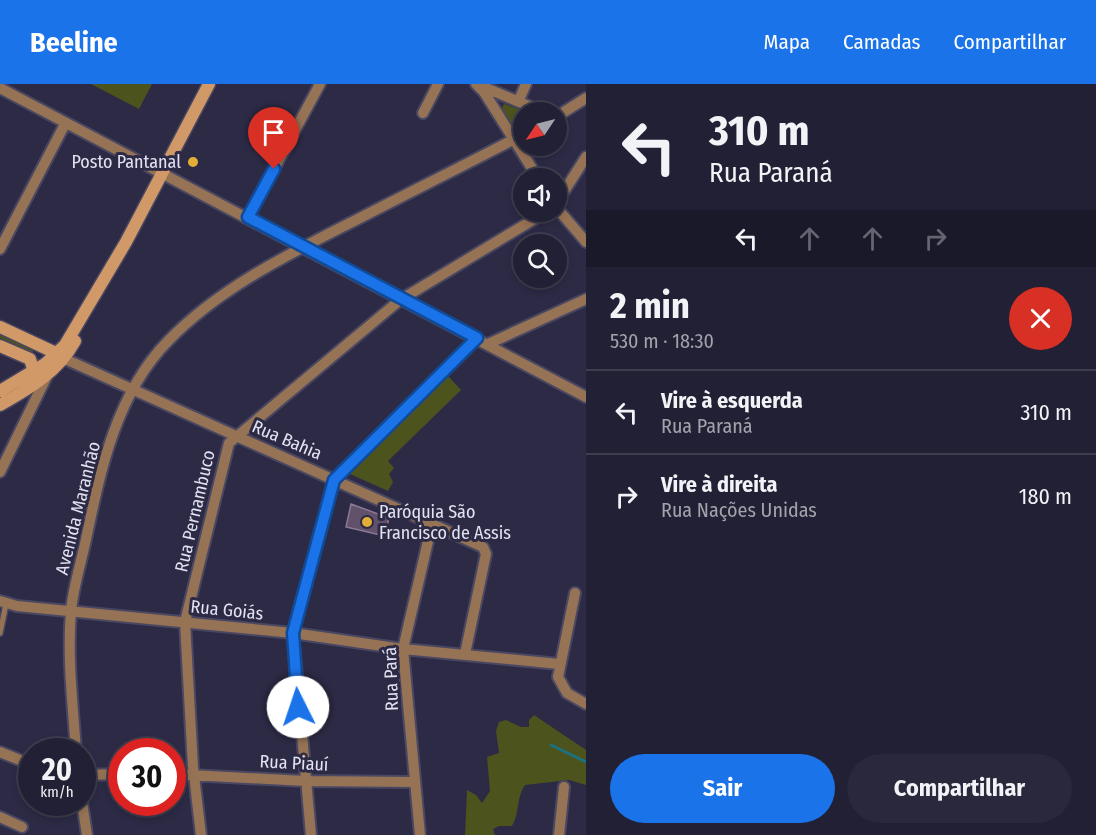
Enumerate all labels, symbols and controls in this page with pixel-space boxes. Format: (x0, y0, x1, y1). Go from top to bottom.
text: Beeline (30, 26, 118, 59)
text: Mapa (764, 29, 810, 55)
text: Camadas (843, 29, 921, 55)
text: Compartilhar (954, 29, 1066, 55)
north arrow (513, 102, 567, 156)
map controls (513, 102, 567, 288)
text: 310 m (709, 106, 810, 156)
pin (248, 107, 299, 169)
icon: left (610, 108, 688, 186)
icon: arrive (257, 116, 290, 149)
place label: Posto Pantanal (71, 151, 181, 173)
marker: Posto Pantanal (186, 155, 200, 169)
text: Rua Paraná (709, 157, 833, 189)
button: sound (513, 168, 567, 222)
icon: left (730, 222, 763, 255)
icon: ahead (793, 222, 826, 255)
icon: ahead (856, 222, 889, 255)
icon: right (919, 222, 952, 255)
button: search (513, 234, 567, 288)
text: 2 min (610, 284, 690, 328)
button: close (1009, 287, 1072, 350)
text: 530 m · 18:30 (610, 329, 714, 353)
text: Vire à esquerda (661, 387, 803, 414)
icon: left (610, 396, 643, 429)
text: 310 m (1020, 399, 1072, 426)
text: Rua Paraná (661, 414, 753, 438)
street label: Rua Bahia (249, 415, 325, 465)
street label: Avenida Maranhão (51, 439, 105, 577)
street label: Rua Pernambuco (170, 448, 220, 574)
text: Vire à direita (661, 471, 777, 498)
icon: right (610, 480, 643, 513)
text: 180 m (1019, 483, 1072, 510)
text: Rua Nações Unidas (661, 498, 817, 522)
place label: Paróquia São Francisco de Assis (379, 501, 511, 544)
marker: Paróquia São Francisco de Assis (360, 515, 374, 529)
street label: Rua Goiás (190, 595, 265, 625)
street label: Rua Pará (379, 646, 403, 711)
position arrow (266, 675, 330, 739)
speed limit sign: 30 (108, 738, 186, 816)
street label: Rua Piauí (259, 750, 329, 776)
text: 20 (42, 752, 72, 788)
button: Sair (610, 754, 835, 823)
button: Compartilhar (847, 754, 1072, 823)
text: km/h (40, 783, 74, 801)

